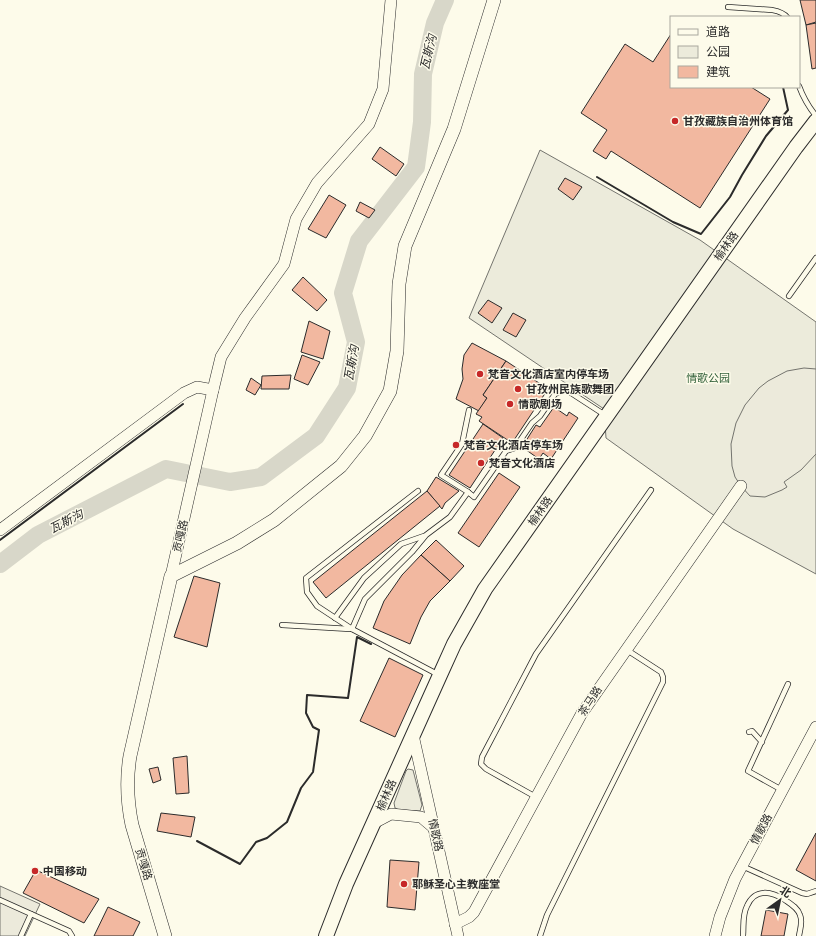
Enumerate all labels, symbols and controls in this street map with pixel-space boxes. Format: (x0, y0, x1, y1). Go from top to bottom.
legend (670, 16, 800, 88)
text: 道路 (706, 24, 730, 39)
water label: 瓦斯沟 (417, 31, 440, 71)
text: 公园 (706, 44, 730, 59)
text: 建筑 (706, 64, 730, 79)
place label: 甘孜藏族自治州体育馆 (683, 114, 793, 128)
marker: 甘孜藏族自治州体育馆 (670, 116, 680, 126)
street label: 榆林路 (711, 228, 741, 264)
water label: 瓦斯沟 (340, 342, 362, 382)
place label: 梵音文化酒店室内停车场 (488, 367, 609, 381)
marker: 梵音文化酒店室内停车场 (475, 369, 485, 379)
park label: 情歌公园 (686, 371, 730, 385)
place label: 甘孜州民族歌舞团 (526, 382, 614, 396)
marker: 甘孜州民族歌舞团 (513, 384, 523, 394)
place label: 情歌剧场 (518, 397, 562, 411)
marker: 情歌剧场 (505, 399, 515, 409)
place label: 梵音文化酒店停车场 (464, 438, 563, 452)
marker: 梵音文化酒店停车场 (451, 440, 461, 450)
place label: 梵音文化酒店 (489, 456, 555, 470)
marker: 梵音文化酒店 (476, 458, 486, 468)
street label: 榆林路 (525, 493, 555, 529)
water label: 瓦斯沟 (47, 505, 87, 536)
street label: 贡嘎路 (169, 518, 191, 554)
street label: 茶马路 (575, 683, 605, 719)
street label: 榆林路 (373, 777, 399, 813)
street label: 情歌路 (747, 811, 775, 847)
street label: 情歌路 (425, 817, 447, 853)
street label: 贡嘎路 (132, 846, 156, 882)
place label: 中国移动 (43, 864, 87, 878)
marker: 中国移动 (30, 866, 40, 876)
place label: 耶稣圣心主教座堂 (412, 877, 500, 891)
marker: 耶稣圣心主教座堂 (399, 879, 409, 889)
north arrow (760, 880, 800, 920)
text: 北 (777, 883, 794, 900)

